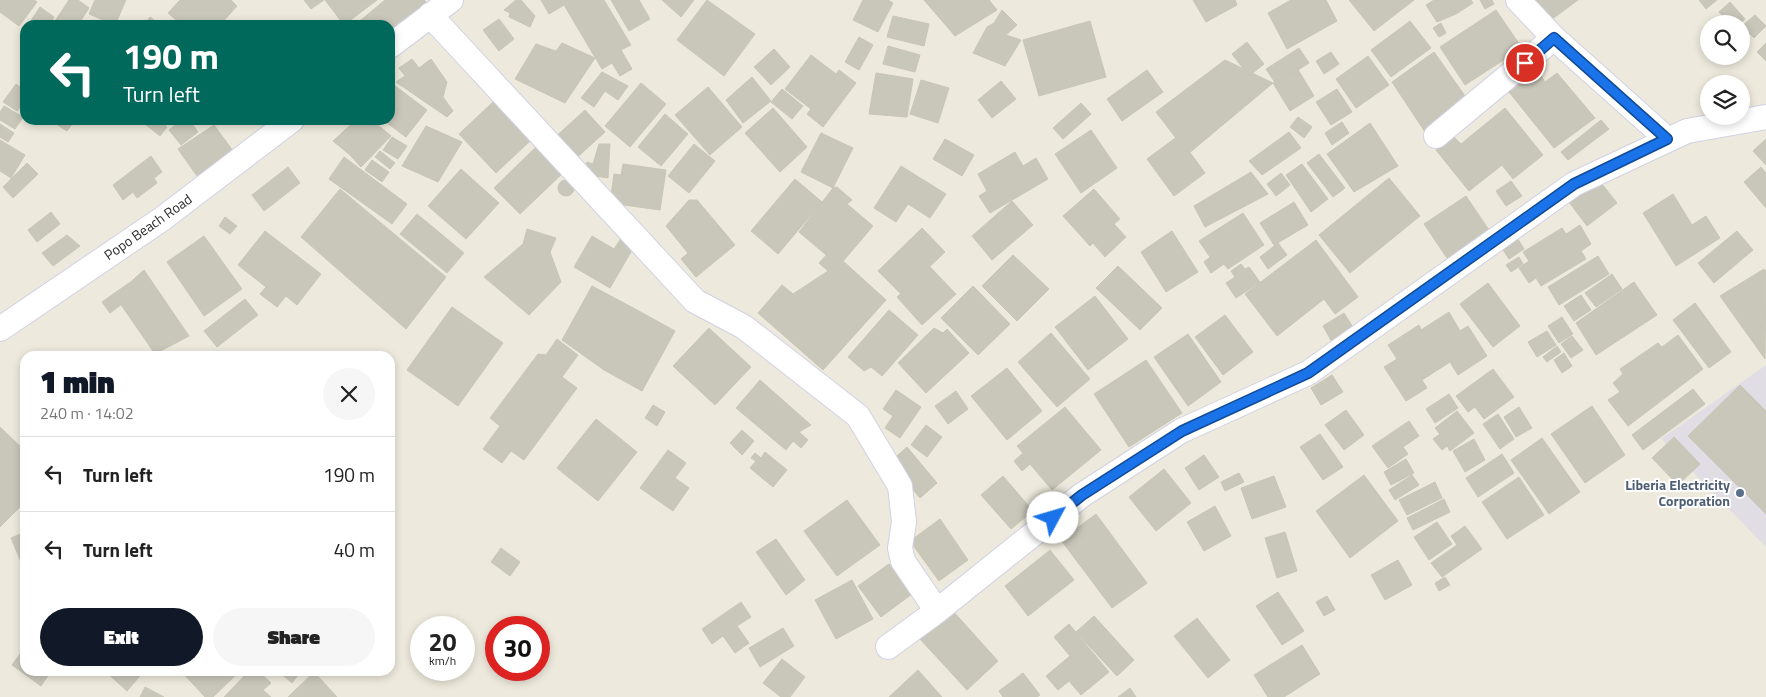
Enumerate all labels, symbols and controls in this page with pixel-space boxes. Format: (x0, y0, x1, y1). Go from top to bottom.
map controls (1700, 15, 1750, 125)
button: search (1700, 15, 1750, 65)
text: 190 m (123, 29, 219, 83)
icon: left (40, 40, 105, 105)
pin (1504, 42, 1546, 84)
icon: arrive (1511, 49, 1539, 77)
button: layers (1700, 75, 1750, 125)
text: Turn left (123, 77, 200, 111)
street label: Popo Beach Road (99, 188, 196, 265)
text: 1 min (40, 359, 115, 405)
button: close (323, 368, 375, 420)
text: 240 m · 14:02 (40, 401, 134, 425)
icon: left (40, 460, 68, 488)
text: Turn left (83, 460, 153, 489)
text: 190 m (323, 460, 375, 489)
place label: Liberia Electricity Corporation (1625, 474, 1730, 511)
marker: Liberia Electricity Corporation (1734, 487, 1746, 499)
position arrow (1026, 491, 1078, 543)
icon: left (40, 535, 68, 563)
text: Turn left (83, 535, 153, 564)
text: 40 m (334, 535, 375, 564)
button: Exit (40, 608, 203, 666)
button: Share (213, 608, 375, 666)
speed limit sign: 30 (485, 616, 550, 681)
text: 20 (428, 623, 457, 661)
text: km/h (429, 651, 456, 670)

